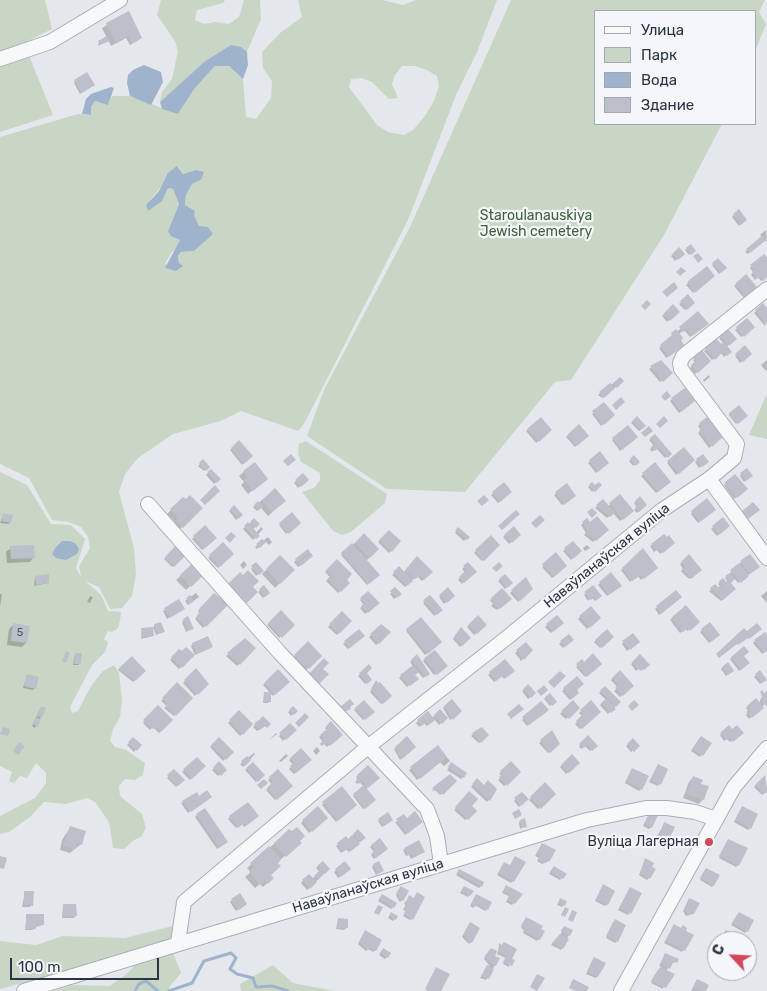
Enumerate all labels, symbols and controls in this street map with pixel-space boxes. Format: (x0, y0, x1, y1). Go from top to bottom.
legend (594, 10, 757, 125)
text: Улица (641, 21, 684, 39)
text: Парк (641, 46, 677, 64)
text: Вода (641, 71, 677, 89)
text: Здание (641, 96, 694, 114)
park label: Staroulanauskiya Jewish cemetery (480, 208, 592, 240)
street label: Наваўланаўская вуліца (541, 500, 673, 612)
house number: 5 (17, 626, 23, 640)
place label: Вуліца Лагерная (588, 834, 699, 850)
marker: Вуліца Лагерная (703, 836, 715, 848)
street label: Наваўланаўская вуліца (290, 855, 446, 917)
north arrow (707, 931, 757, 981)
text: С (709, 942, 729, 958)
scale bar (12, 948, 161, 980)
text: 100 m (18, 958, 60, 976)

